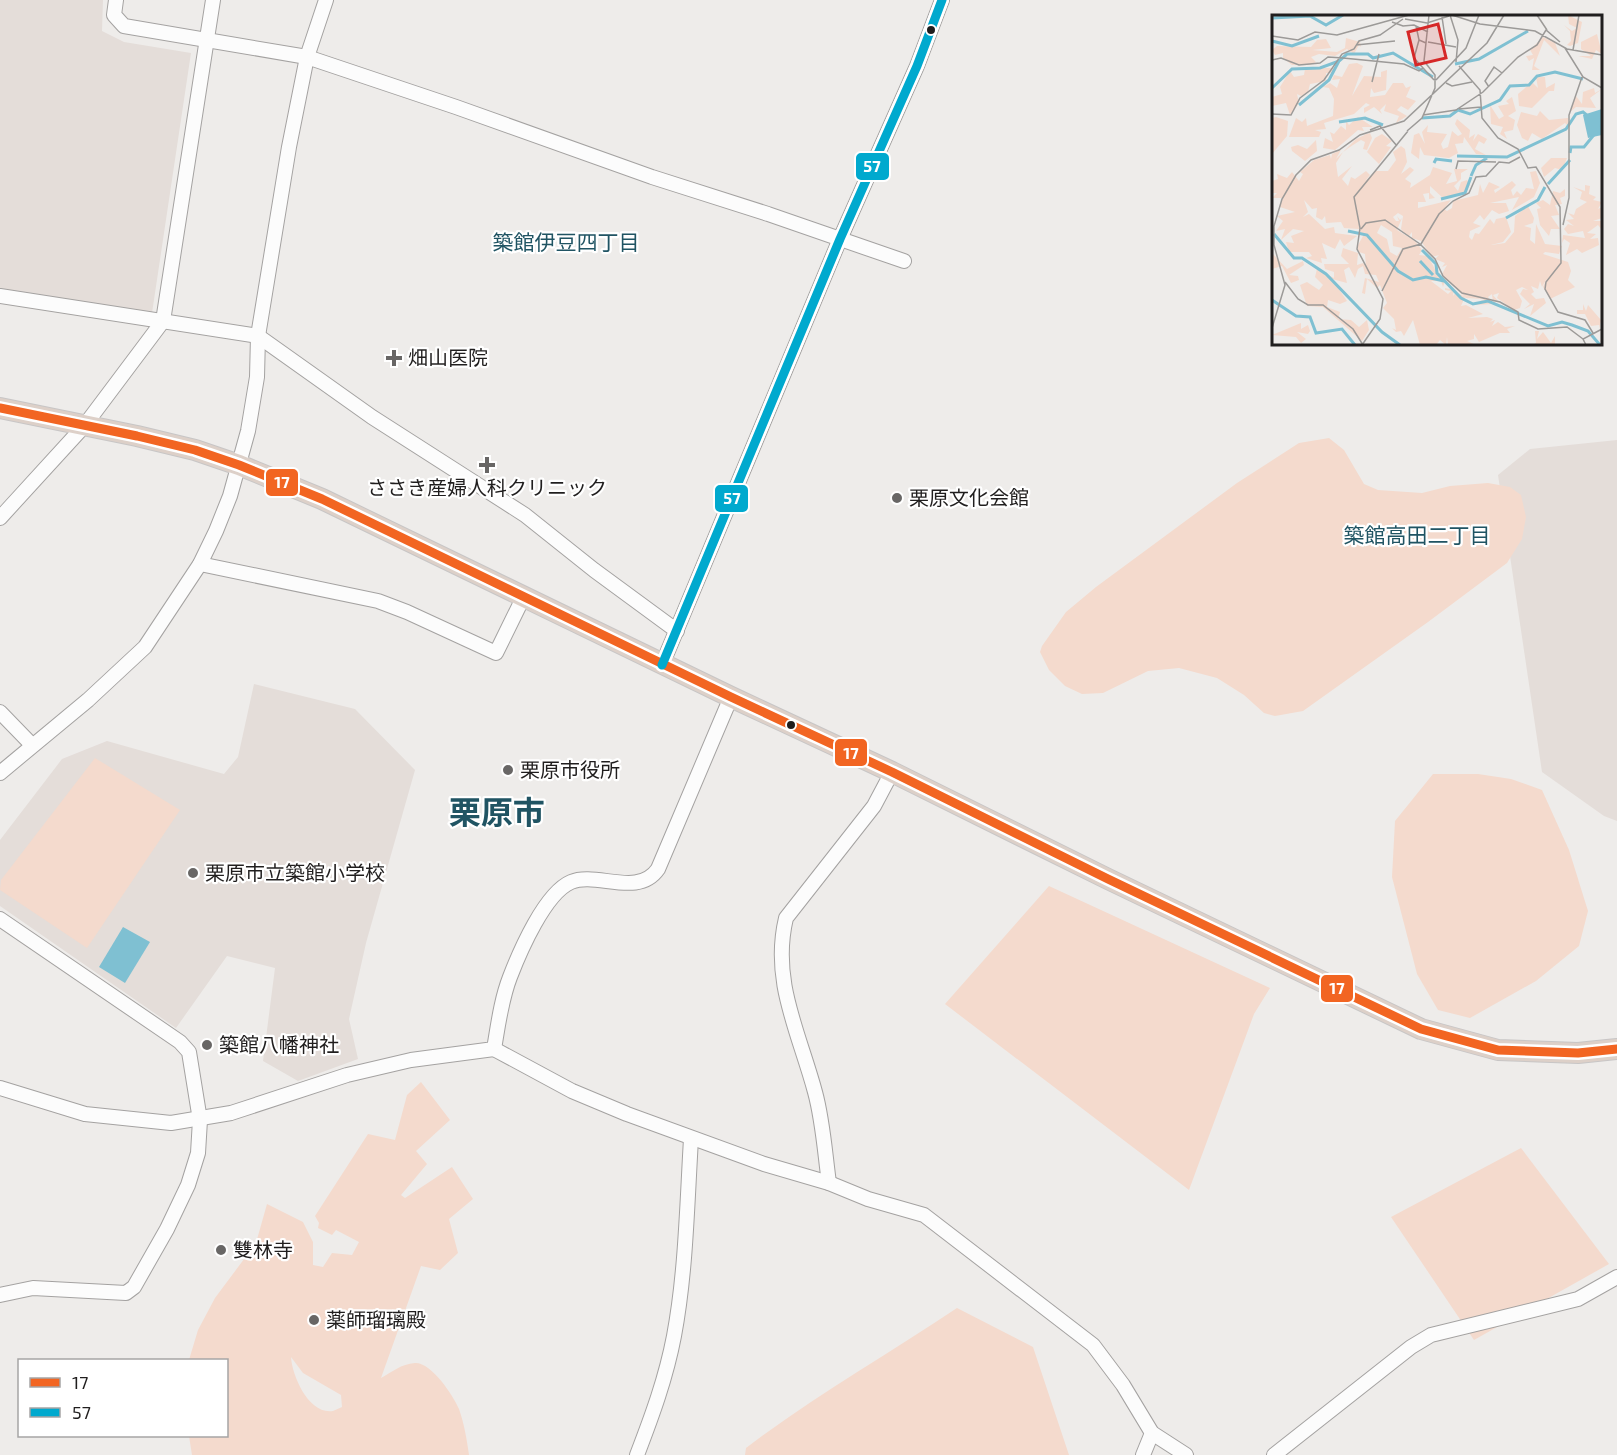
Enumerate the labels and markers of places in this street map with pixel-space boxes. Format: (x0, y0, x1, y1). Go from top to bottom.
unlabelled marker (925, 24, 937, 36)
place label: 畑山医院 (408, 345, 488, 369)
marker: 畑山医院 (385, 349, 403, 367)
marker: ささき産婦人科クリニック (478, 456, 496, 474)
place label: ささき産婦人科クリニック (367, 475, 607, 499)
place label: 栗原文化会館 (909, 485, 1029, 509)
marker: 栗原文化会館 (890, 491, 904, 505)
unlabelled marker (785, 719, 797, 731)
place label: 栗原市役所 (520, 757, 620, 781)
marker: 栗原市役所 (501, 763, 515, 777)
place label: 栗原市立築館小学校 (205, 860, 385, 884)
marker: 栗原市立築館小学校 (186, 866, 200, 880)
place label: 築館八幡神社 (219, 1032, 339, 1056)
marker: 築館八幡神社 (200, 1038, 214, 1052)
place label: 雙林寺 (233, 1237, 293, 1261)
marker: 雙林寺 (214, 1243, 228, 1257)
place label: 薬師瑠璃殿 (326, 1307, 426, 1331)
marker: 薬師瑠璃殿 (307, 1313, 321, 1327)

